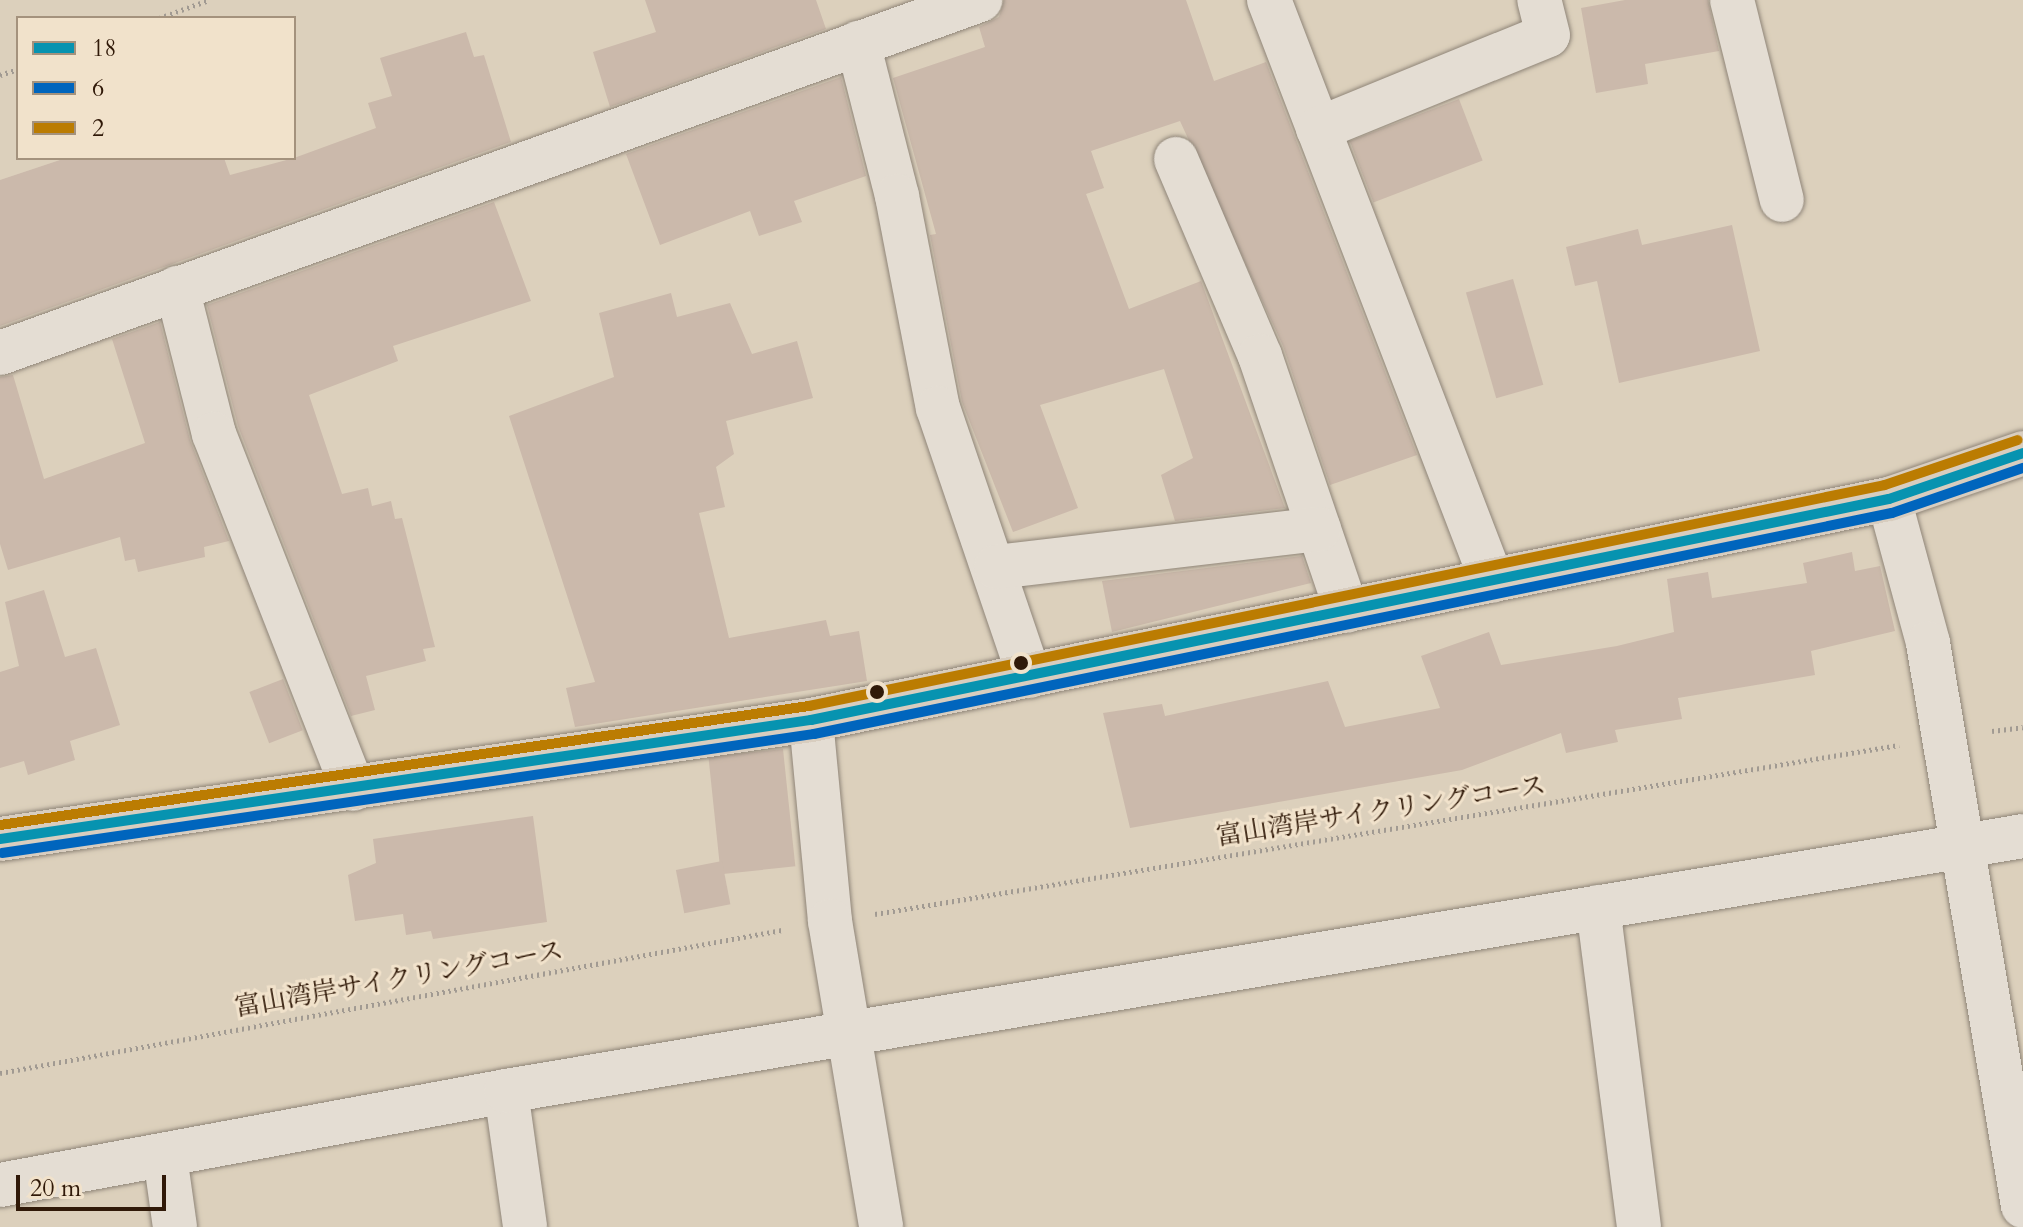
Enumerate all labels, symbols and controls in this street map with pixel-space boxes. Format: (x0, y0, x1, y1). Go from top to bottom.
legend (16, 16, 296, 160)
text: 18 (92, 32, 117, 65)
text: 6 (92, 72, 104, 105)
text: 2 (92, 112, 104, 145)
unlabelled marker (1013, 655, 1029, 671)
unlabelled marker (869, 684, 885, 700)
street label: 富山湾岸サイクリングコース (1212, 769, 1550, 853)
street label: 富山湾岸サイクリングコース (230, 934, 568, 1024)
scale bar (20, 1159, 170, 1209)
text: 20 m (30, 1172, 81, 1205)

